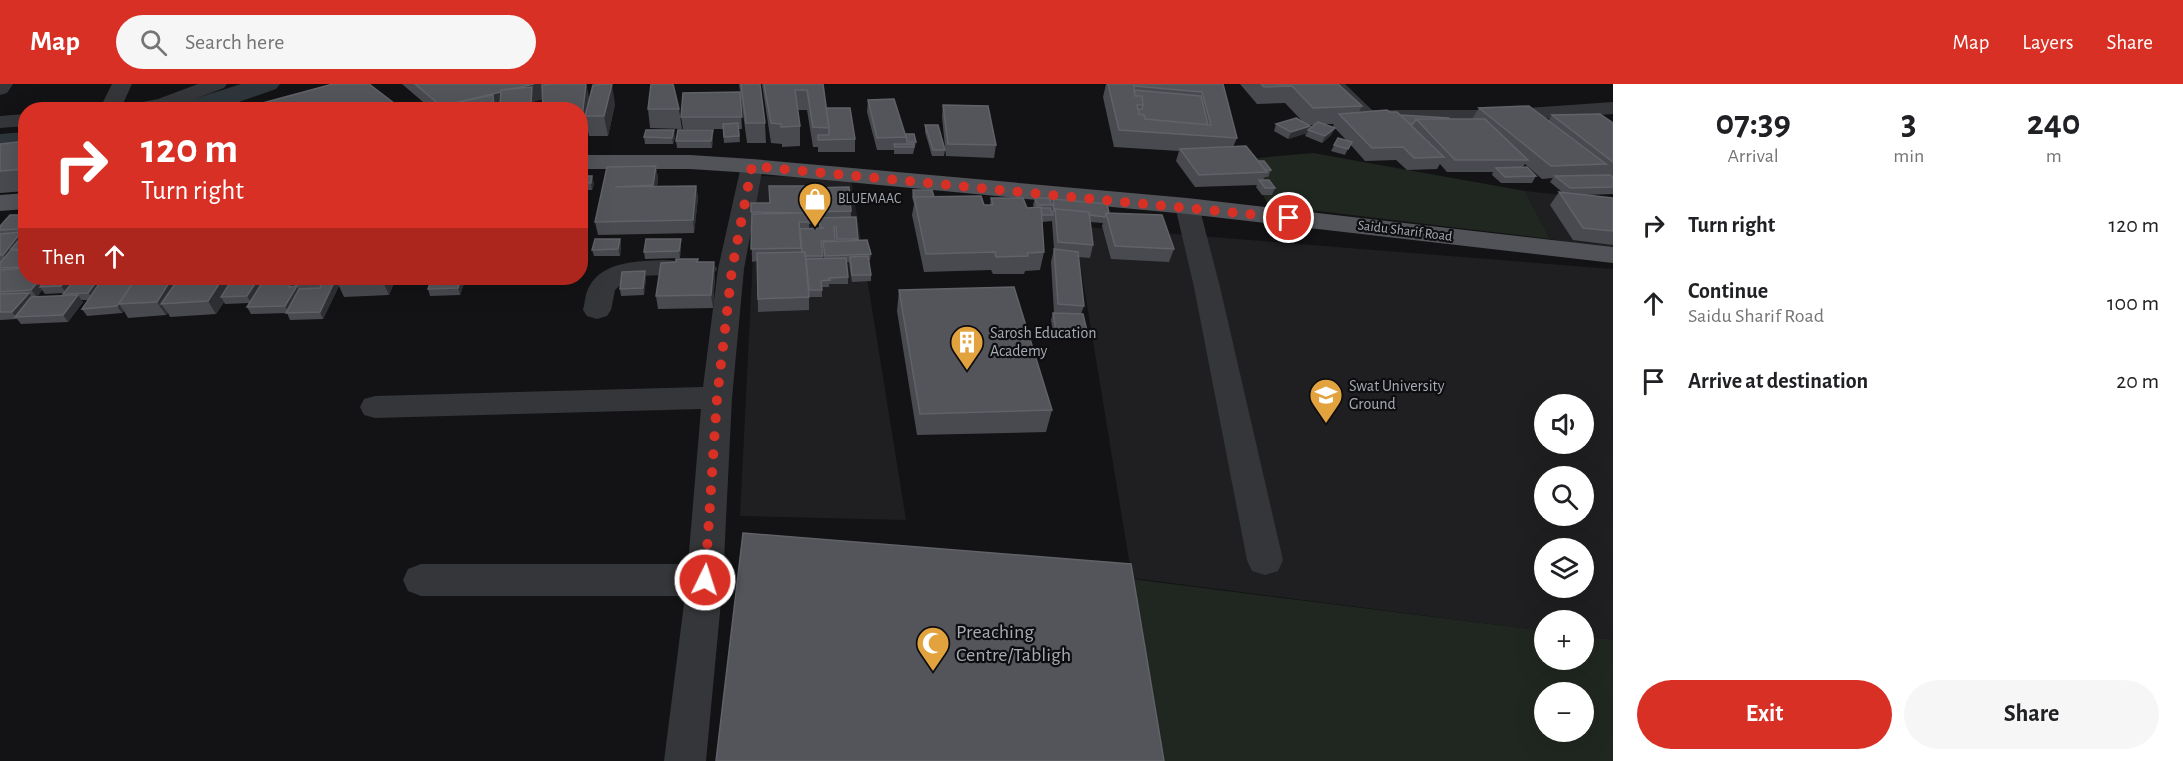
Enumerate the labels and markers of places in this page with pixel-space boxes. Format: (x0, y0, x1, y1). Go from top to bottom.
shop icon: BLUEMAAC (797, 181, 833, 228)
place label: BLUEMAAC (838, 192, 901, 206)
pin (1263, 192, 1314, 243)
building icon: Sarosh Education Academy (949, 324, 985, 371)
place label: Sarosh Education Academy (990, 325, 1096, 360)
school or university icon: Swat University Ground (1308, 377, 1344, 424)
place label: Swat University Ground (1349, 378, 1445, 412)
place label: Preaching Centre/Tabligh (956, 622, 1071, 665)
mosque icon: Preaching Centre/Tabligh (915, 625, 951, 672)

